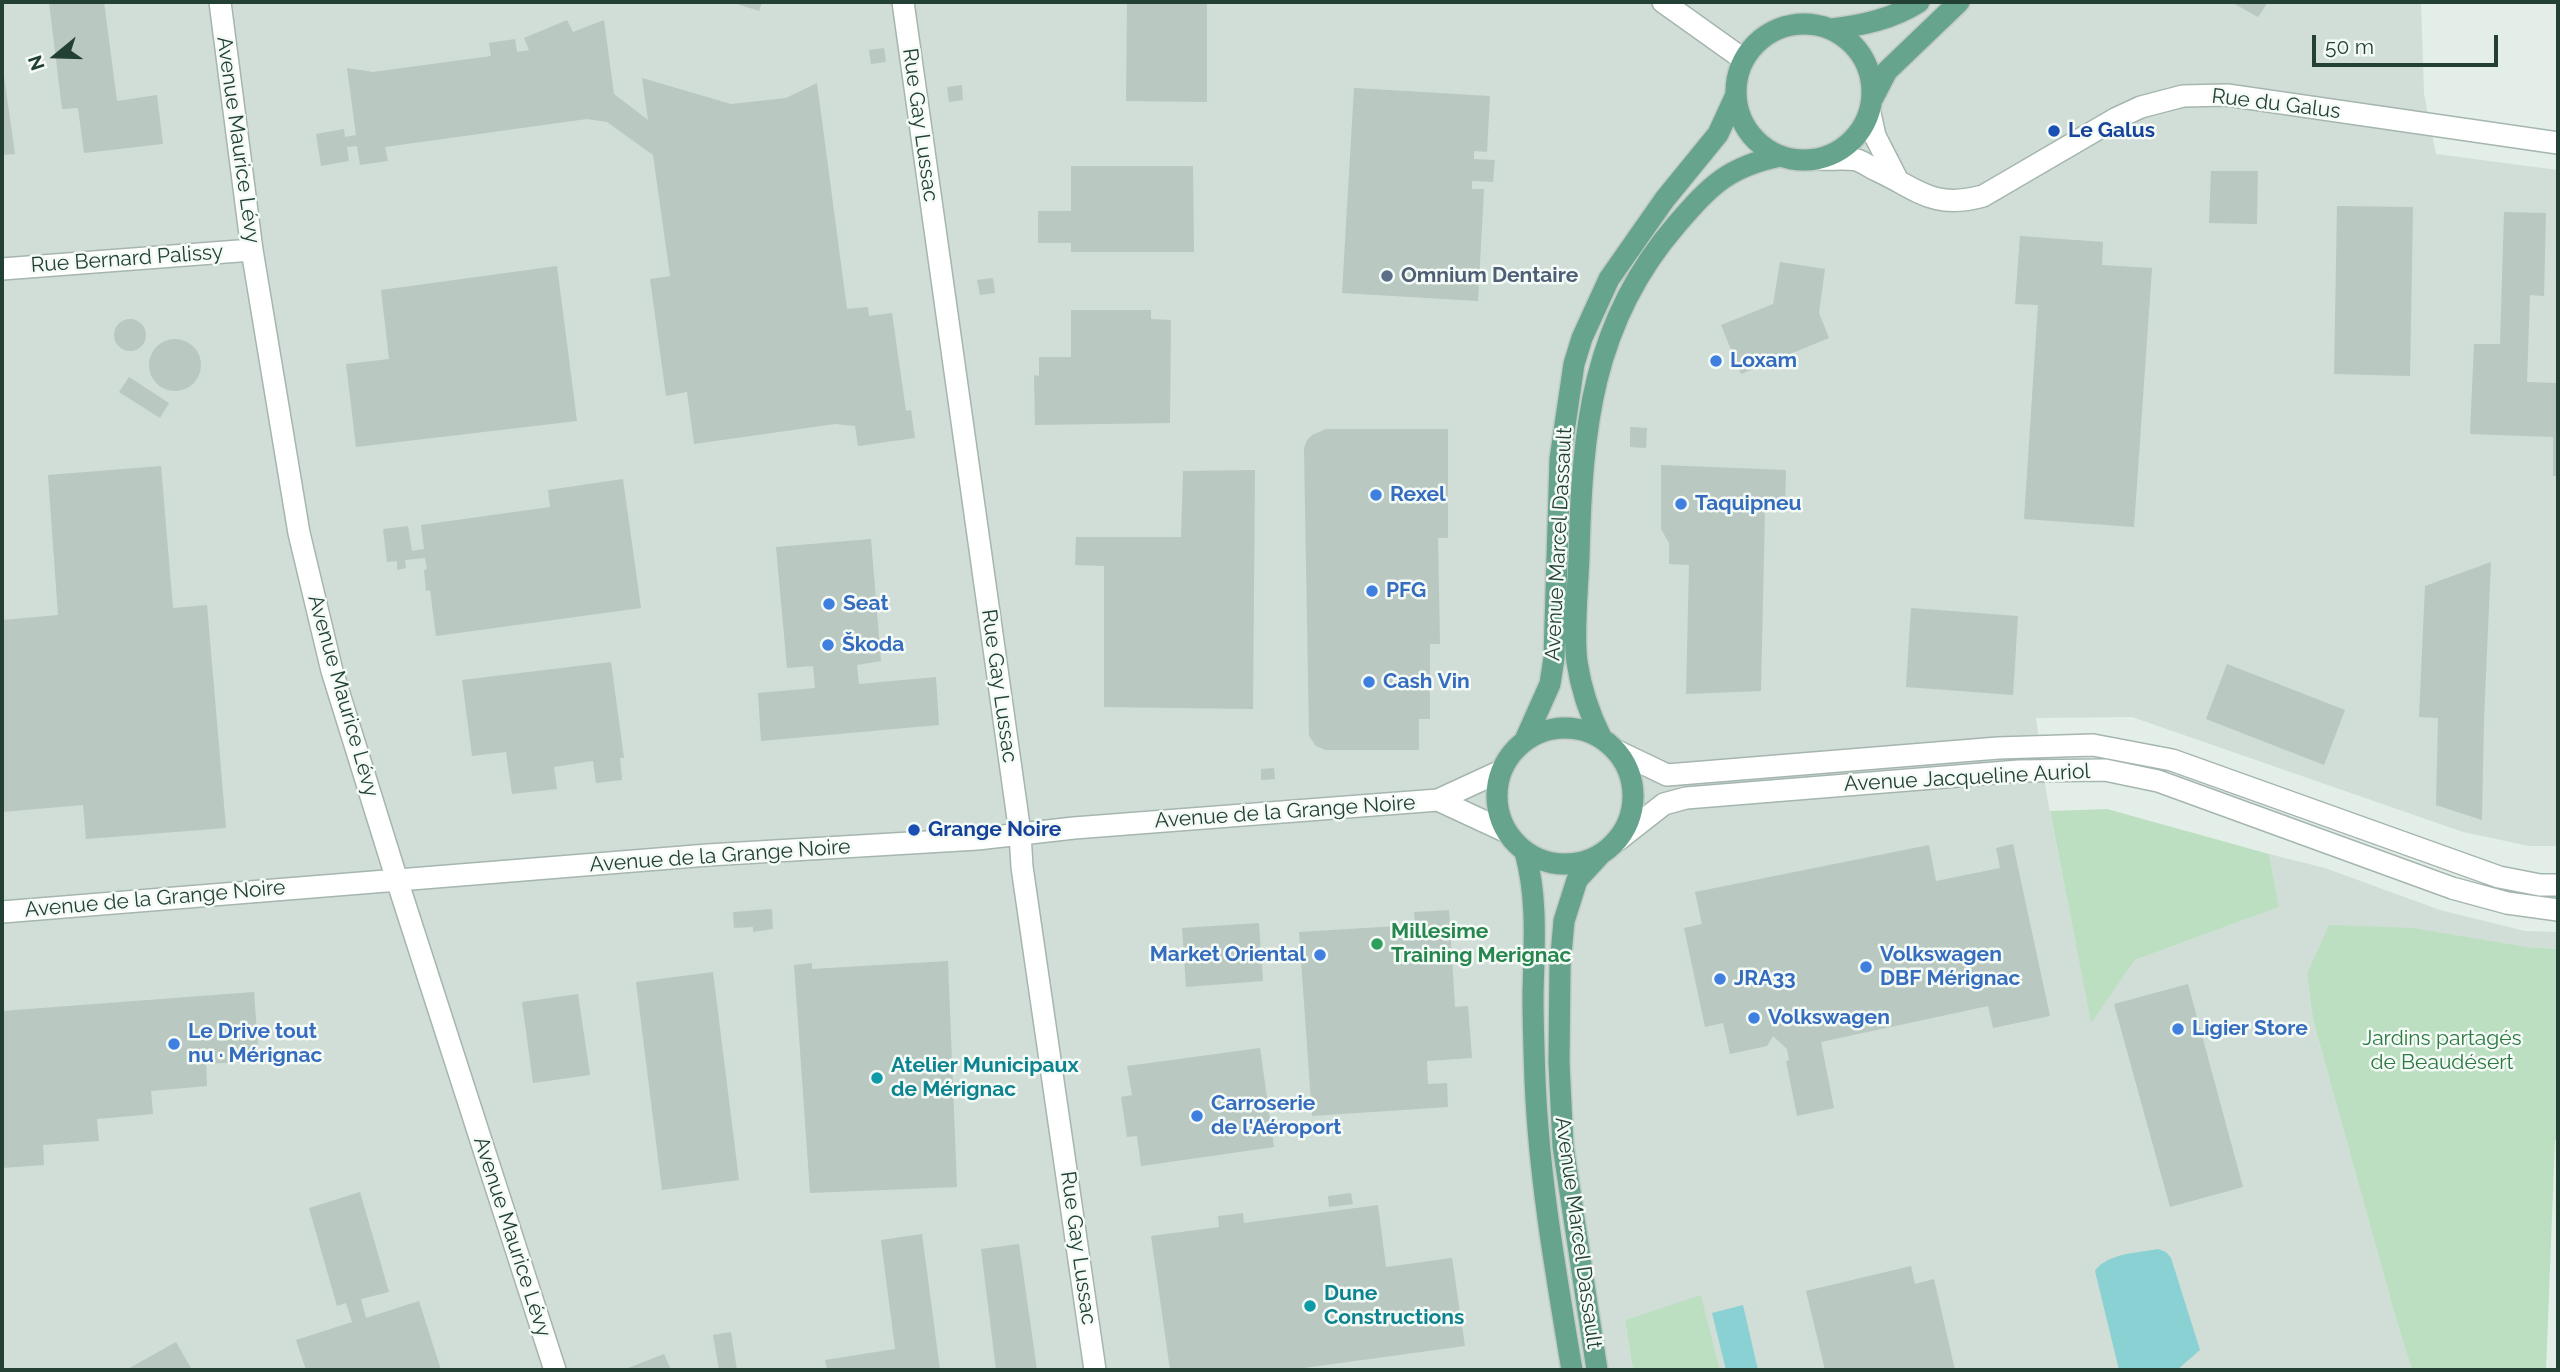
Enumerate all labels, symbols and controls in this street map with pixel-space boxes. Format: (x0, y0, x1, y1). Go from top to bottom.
north arrow (21, 21, 91, 91)
scale bar (2315, 21, 2500, 65)
text: 50 m (2325, 34, 2374, 59)
street label: Avenue Maurice Lévy (211, 35, 265, 245)
street label: Rue Gay Lussac (897, 47, 943, 203)
text: N (23, 52, 49, 73)
street label: Rue du Galus (2210, 84, 2342, 124)
place label: Le Galus (2068, 118, 2155, 144)
marker: Le Galus (2046, 123, 2062, 139)
street label: Rue Bernard Palissy (30, 240, 224, 278)
place label: Omnium Dentaire (1401, 263, 1578, 289)
marker: Omnium Dentaire (1379, 268, 1395, 284)
place label: Loxam (1730, 348, 1797, 374)
marker: Loxam (1708, 353, 1724, 369)
street label: Avenue Marcel Dassault (1540, 427, 1578, 661)
place label: Rexel (1390, 482, 1446, 508)
marker: Rexel (1368, 487, 1384, 503)
place label: Taquipneu (1695, 491, 1801, 517)
marker: Taquipneu (1673, 496, 1689, 512)
place label: PFG (1386, 578, 1426, 604)
marker: PFG (1364, 583, 1380, 599)
place label: Seat (843, 591, 888, 617)
street label: Avenue Maurice Lévy (302, 592, 384, 800)
marker: Seat (821, 596, 837, 612)
street label: Rue Gay Lussac (976, 608, 1022, 764)
place label: Škoda (842, 632, 904, 658)
marker: Škoda (820, 637, 836, 653)
place label: Cash Vin (1383, 669, 1470, 695)
marker: Cash Vin (1361, 674, 1377, 690)
street label: Avenue Jacqueline Auriol (1843, 759, 2091, 797)
street label: Avenue de la Grange Noire (1154, 790, 1416, 834)
place label: Grange Noire (928, 817, 1061, 843)
marker: Grange Noire (906, 822, 922, 838)
street label: Avenue de la Grange Noire (589, 834, 851, 878)
street label: Avenue de la Grange Noire (24, 875, 286, 923)
place label: Millesime Training Merignac (1391, 919, 1571, 969)
marker: Millesime Training Merignac (1369, 936, 1385, 952)
place label: Market Oriental (1150, 942, 1306, 968)
place label: Volkswagen DBF Mérignac (1880, 942, 2020, 992)
marker: Market Oriental (1312, 947, 1328, 963)
marker: Volkswagen DBF Mérignac (1858, 959, 1874, 975)
place label: JRA33 (1734, 966, 1796, 992)
marker: JRA33 (1712, 971, 1728, 987)
place label: Volkswagen (1768, 1005, 1890, 1031)
marker: Volkswagen (1746, 1010, 1762, 1026)
place label: Ligier Store (2192, 1016, 2308, 1042)
place label: Le Drive tout nu · Mérignac (188, 1019, 322, 1069)
marker: Ligier Store (2170, 1021, 2186, 1037)
park label: Jardins partagés de Beaudésert (2362, 1026, 2522, 1076)
marker: Le Drive tout nu · Mérignac (166, 1036, 182, 1052)
place label: Atelier Municipaux de Mérignac (891, 1053, 1079, 1103)
marker: Atelier Municipaux de Mérignac (869, 1070, 885, 1086)
place label: Carroserie de l'Aéroport (1211, 1091, 1341, 1141)
marker: Carroserie de l'Aéroport (1189, 1108, 1205, 1124)
street label: Avenue Marcel Dassault (1549, 1115, 1607, 1351)
street label: Avenue Maurice Lévy (468, 1134, 556, 1340)
street label: Rue Gay Lussac (1055, 1170, 1101, 1326)
place label: Dune Constructions (1324, 1281, 1464, 1331)
marker: Dune Constructions (1302, 1298, 1318, 1314)

